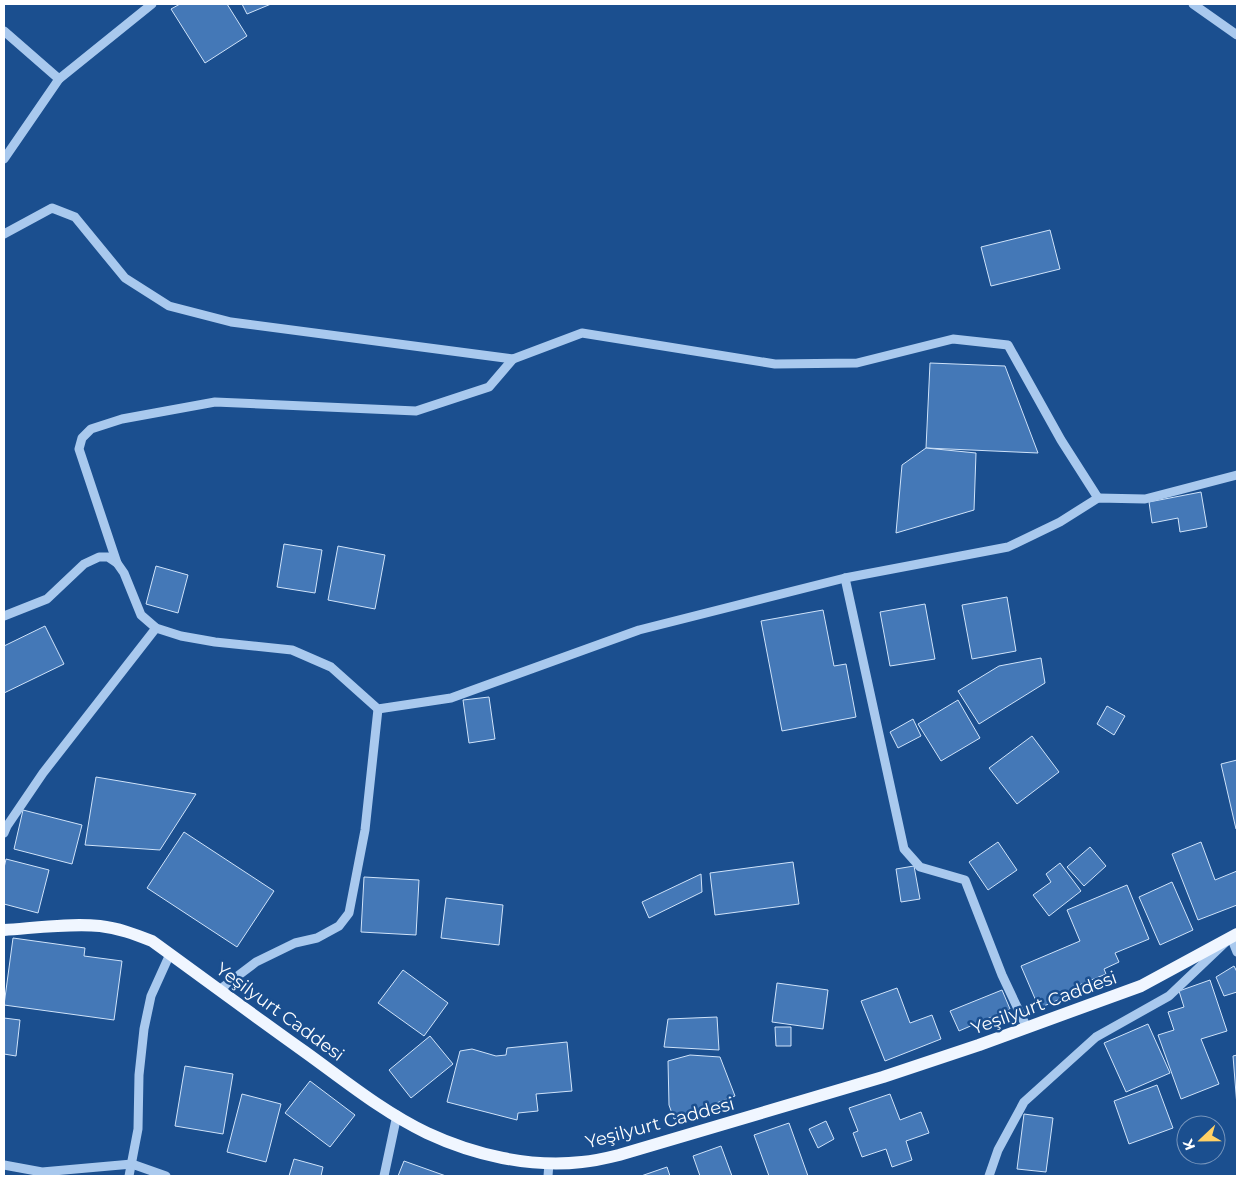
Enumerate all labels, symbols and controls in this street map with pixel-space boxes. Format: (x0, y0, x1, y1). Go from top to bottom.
street label: Yeşilyurt Caddesi (212, 958, 348, 1066)
street label: Yeşilyurt Caddesi (968, 966, 1120, 1040)
street label: Yeşilyurt Caddesi (583, 1093, 737, 1153)
north arrow (1176, 1115, 1226, 1165)
text: K (1178, 1136, 1199, 1153)

